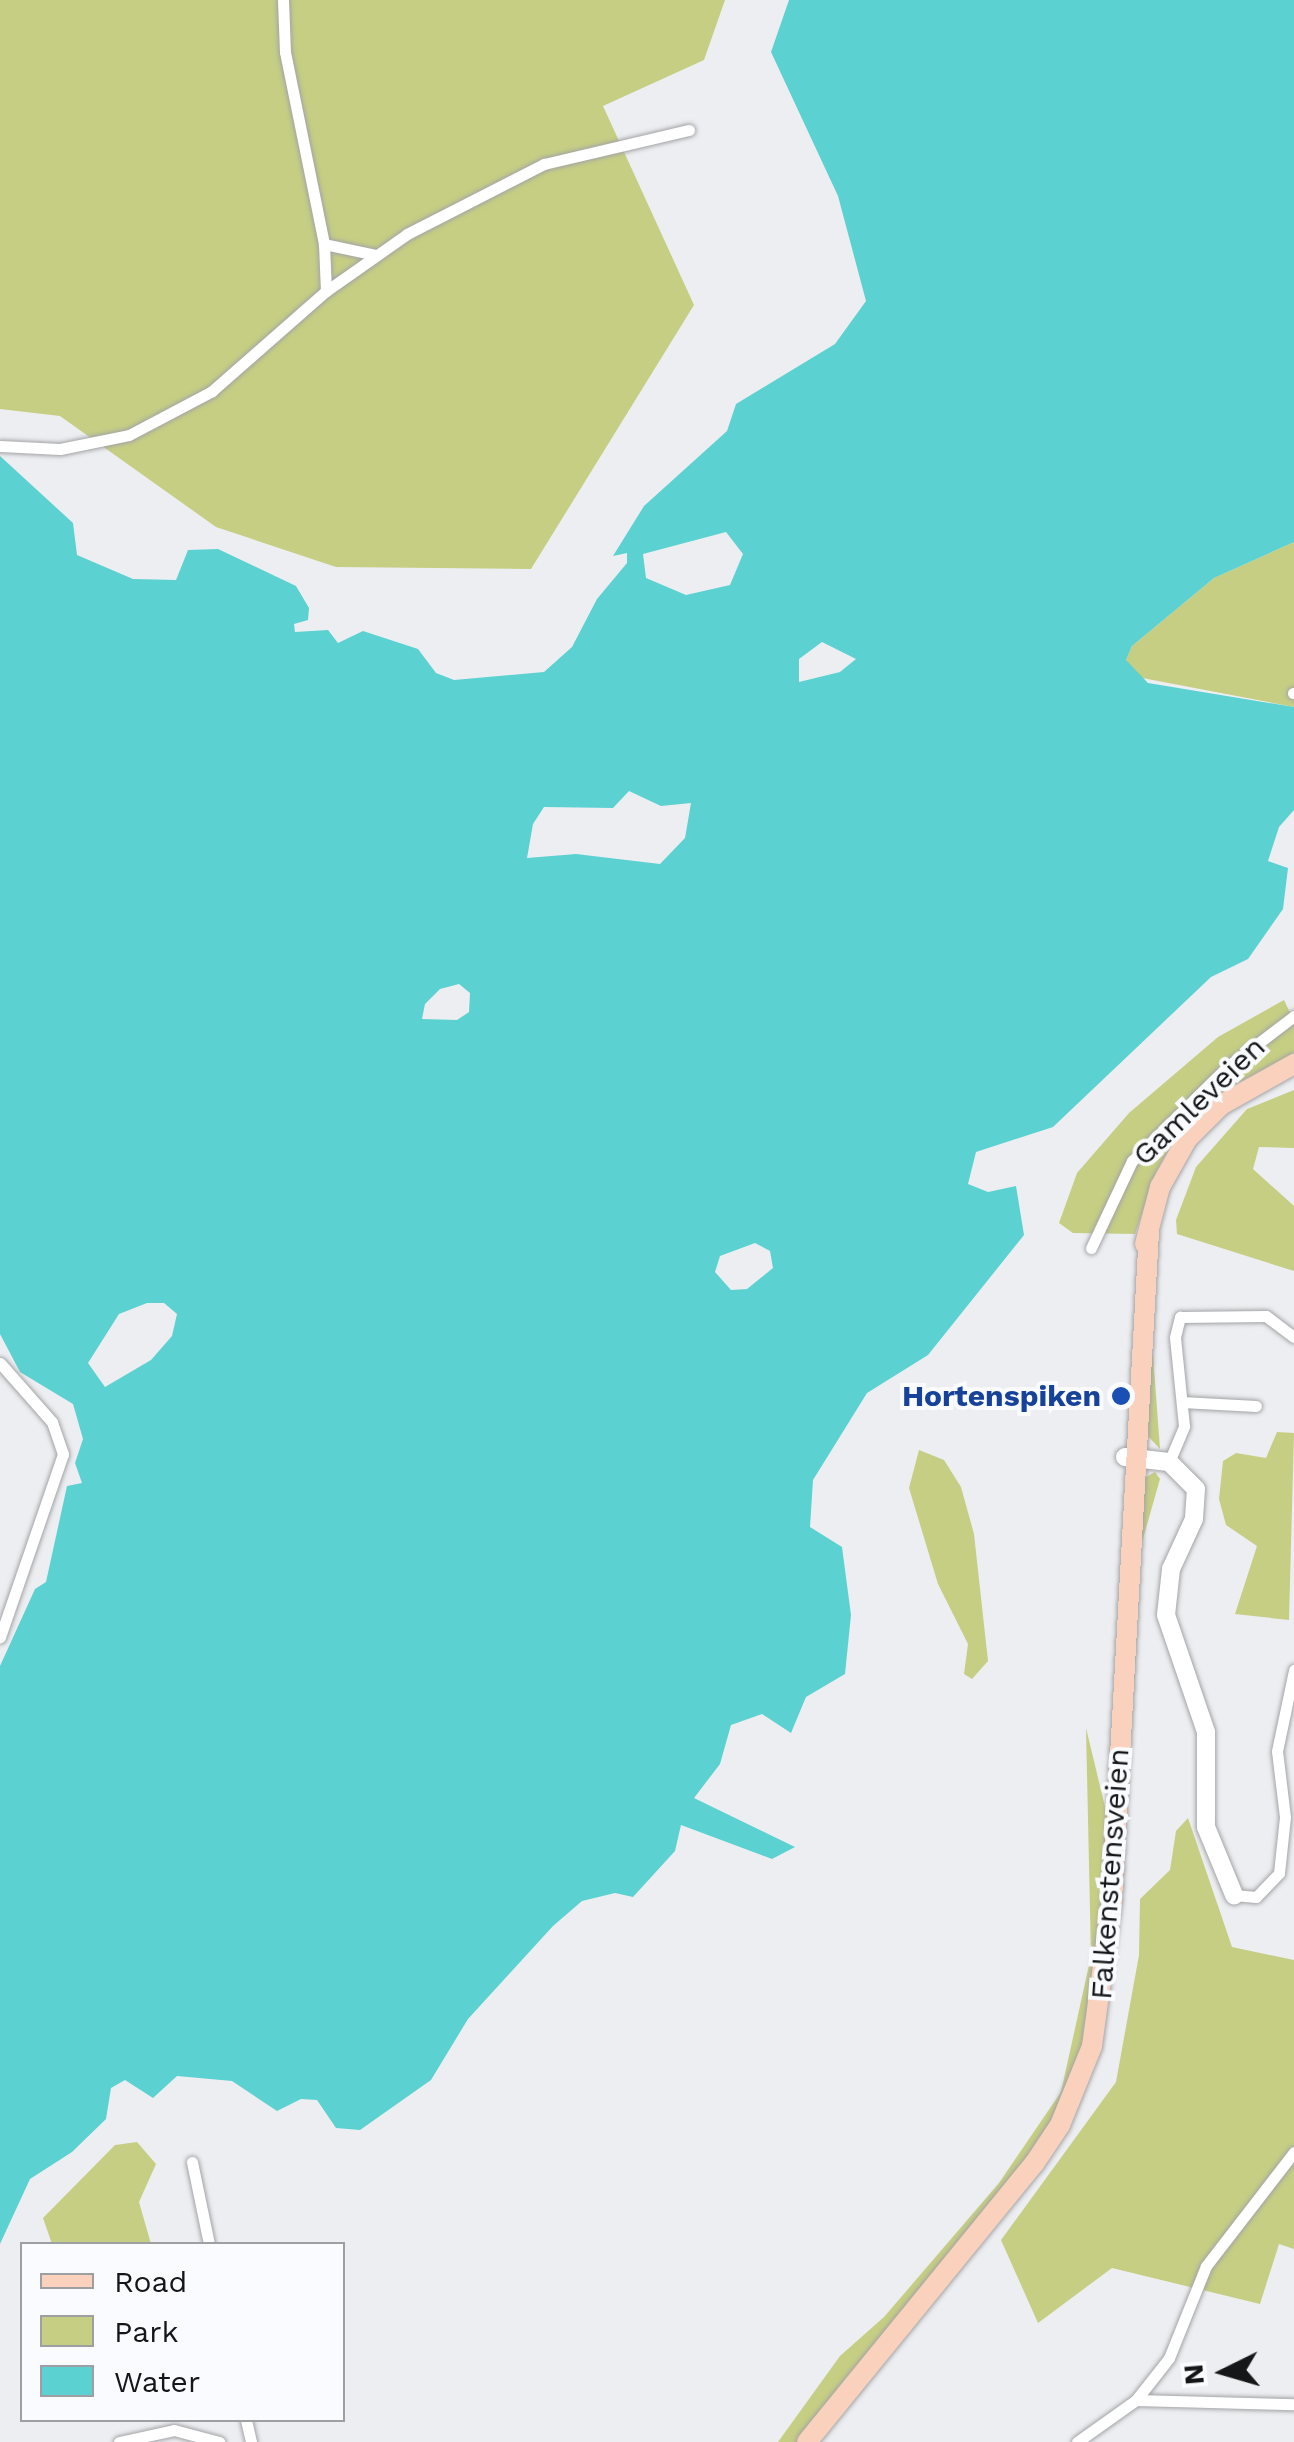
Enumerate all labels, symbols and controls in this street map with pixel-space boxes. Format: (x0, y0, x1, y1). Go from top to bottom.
street label: Gamleveien (1125, 1029, 1273, 1173)
place label: Hortenspiken (902, 1378, 1101, 1414)
marker: Hortenspiken (1110, 1385, 1132, 1407)
street label: Falkenstensveien (1083, 1747, 1137, 2001)
legend (20, 2242, 345, 2422)
text: Road (114, 2264, 187, 2299)
text: Park (114, 2314, 179, 2349)
north arrow (1174, 2322, 1274, 2422)
text: N (1176, 2363, 1211, 2386)
text: Water (114, 2364, 200, 2399)

